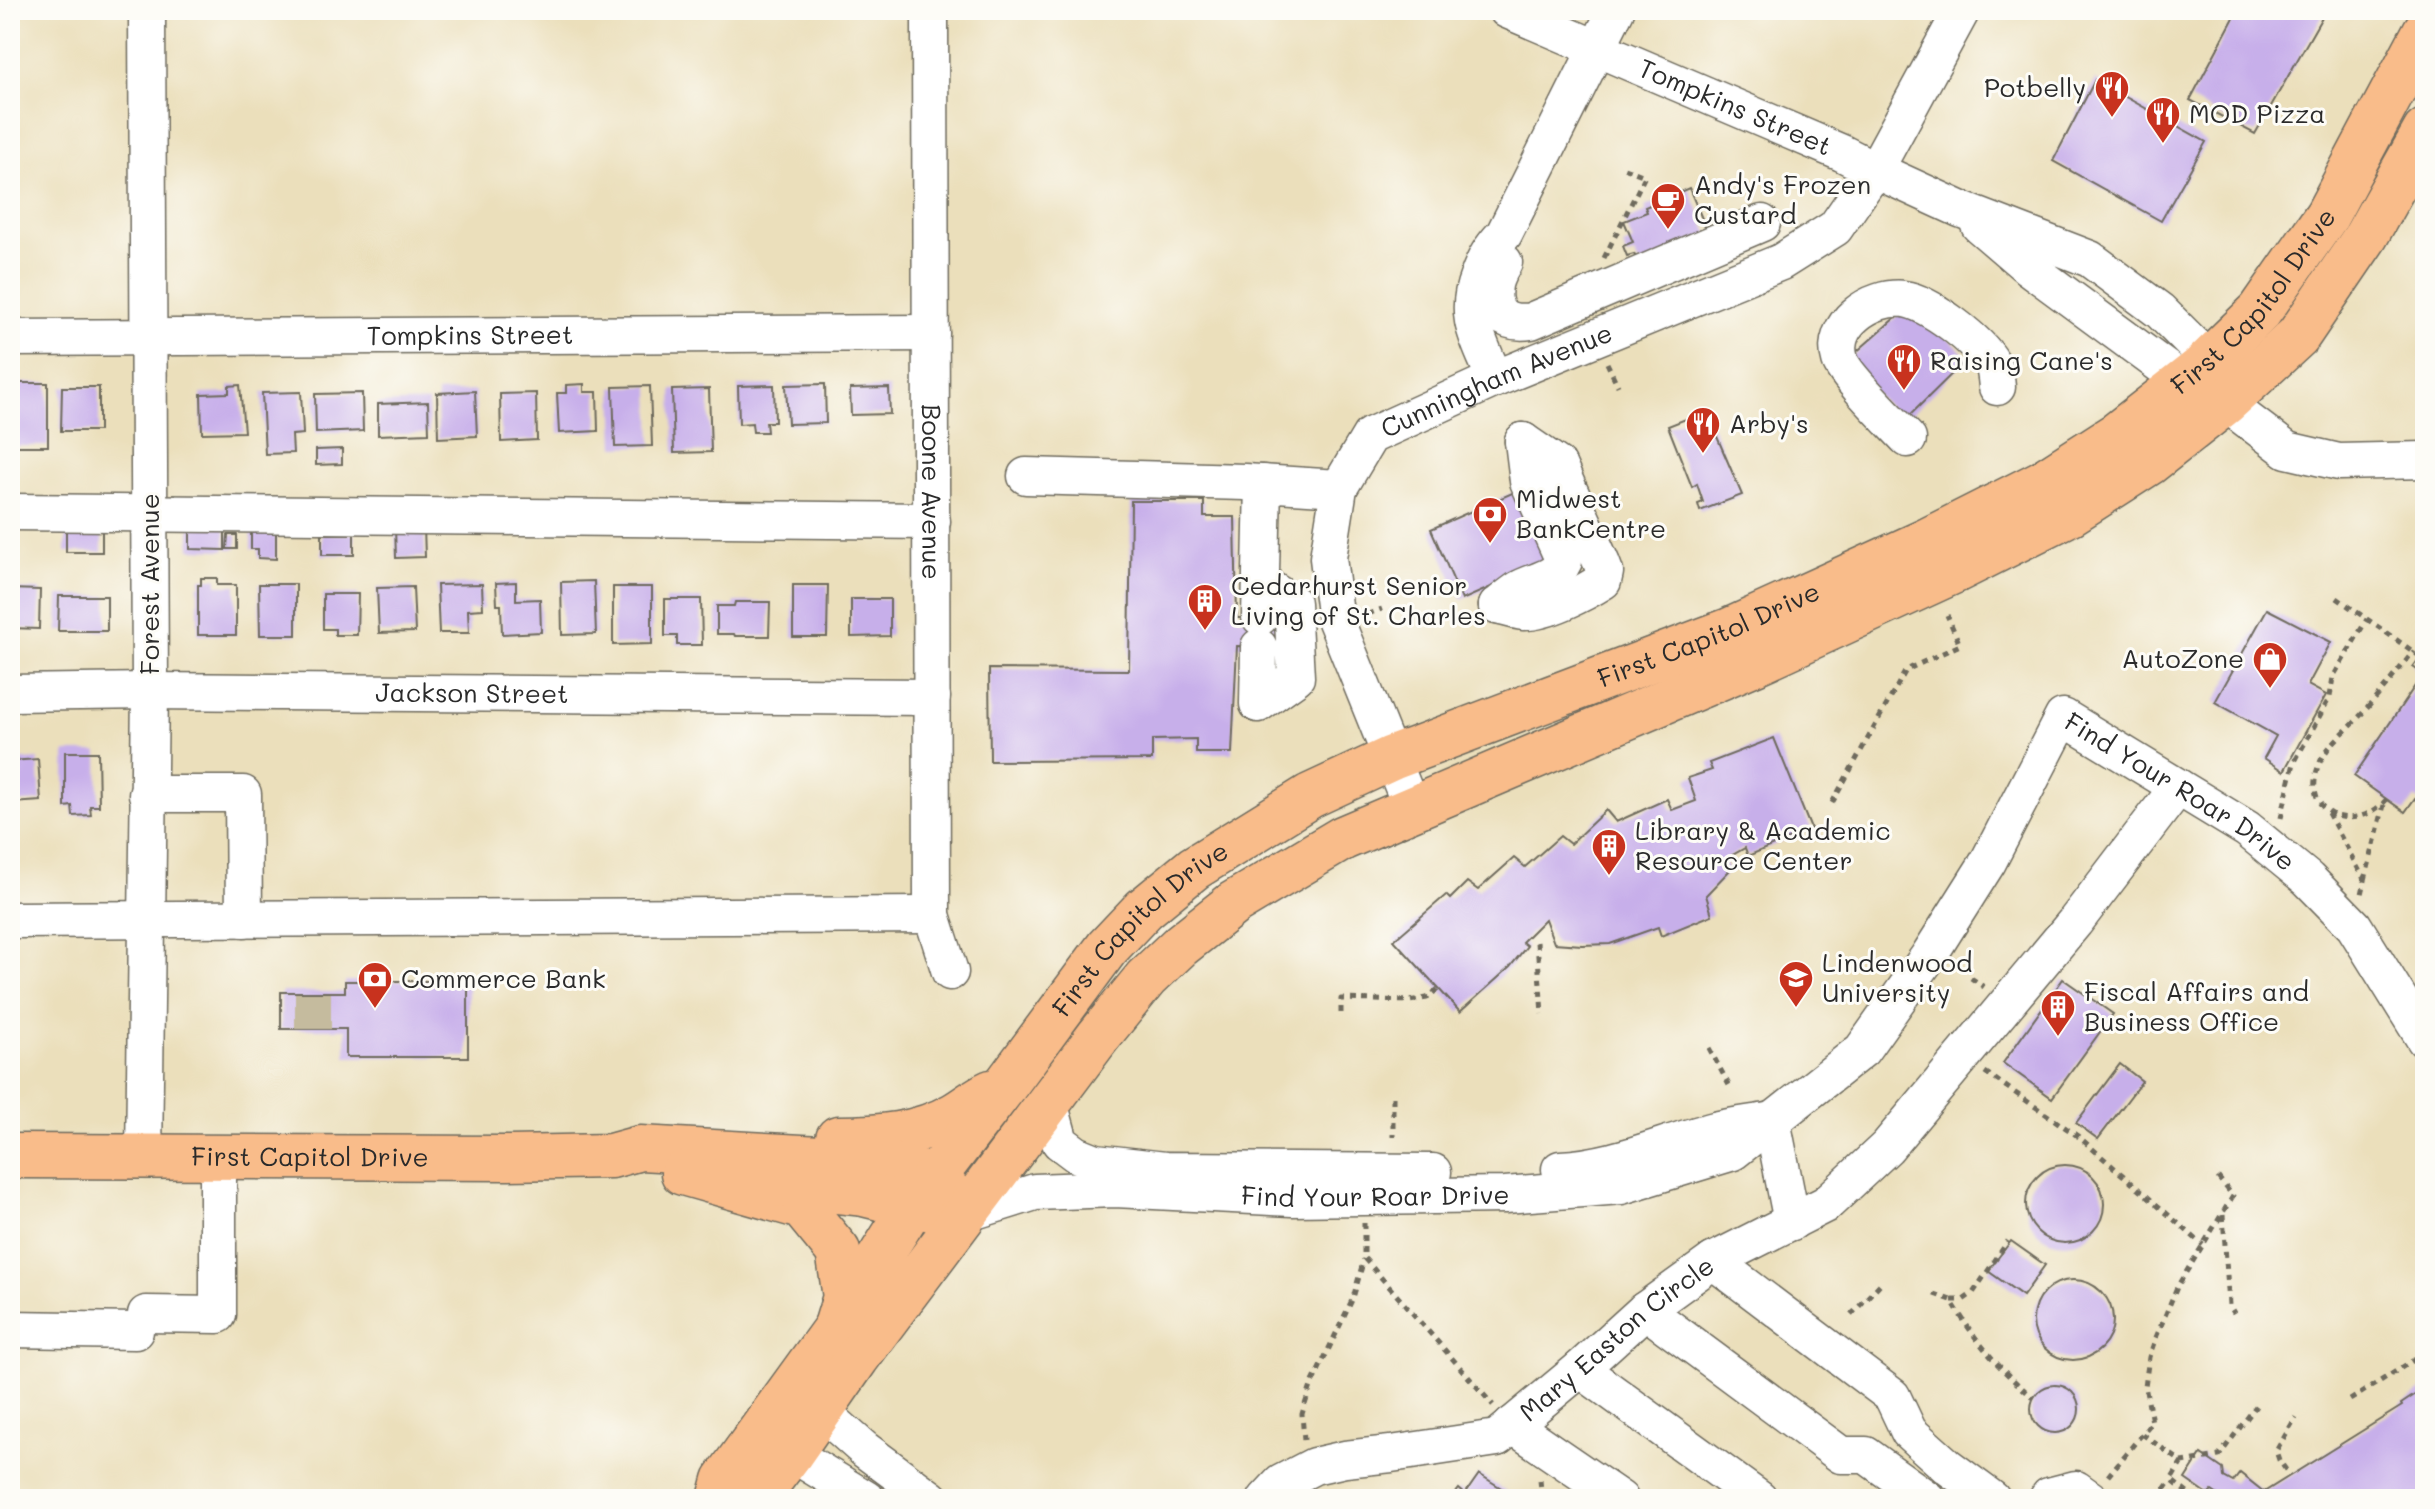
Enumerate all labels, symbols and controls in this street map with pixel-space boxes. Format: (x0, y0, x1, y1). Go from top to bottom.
street label: Tompkins Street (1634, 50, 1837, 163)
restaurant icon: Potbelly (2093, 69, 2131, 119)
place label: Potbelly (1984, 70, 2086, 104)
restaurant icon: MOD Pizza (2144, 95, 2182, 145)
place label: MOD Pizza (2189, 96, 2325, 130)
place label: Andy's Frozen Custard (1694, 167, 1871, 231)
cafe icon: Andy's Frozen Custard (1649, 181, 1687, 231)
street label: First Capitol Drive (2163, 201, 2343, 402)
street label: Cunningham Avenue (1375, 315, 1617, 445)
street label: Tompkins Street (367, 317, 573, 352)
restaurant icon: Raising Cane's (1885, 342, 1923, 392)
place label: Raising Cane's (1930, 343, 2113, 377)
street label: Boone Avenue (915, 404, 949, 580)
restaurant icon: Arby's (1684, 405, 1722, 455)
place label: Arby's (1729, 406, 1809, 440)
place label: Midwest BankCentre (1516, 481, 1666, 545)
street label: Forest Avenue (132, 493, 166, 675)
bank icon: Midwest BankCentre (1471, 495, 1509, 545)
place label: Cedarhurst Senior Living of St. Charles (1231, 568, 1486, 632)
street label: First Capitol Drive (1592, 574, 1825, 695)
building icon: Cedarhurst Senior Living of St. Charles (1186, 582, 1224, 632)
shop icon: AutoZone (2251, 640, 2289, 690)
place label: AutoZone (2122, 641, 2244, 675)
street label: Jackson Street (375, 675, 569, 710)
street label: Find Your Roar Drive (2059, 704, 2303, 878)
place label: Library & Academic Resource Center (1635, 813, 1891, 877)
building icon: Library & Academic Resource Center (1590, 827, 1628, 877)
street label: First Capitol Drive (1044, 833, 1234, 1023)
place label: Lindenwood University (1822, 945, 1973, 1009)
school or university icon: Lindenwood University (1777, 959, 1815, 1009)
bank icon: Commerce Bank (356, 960, 394, 1010)
place label: Commerce Bank (401, 961, 606, 995)
place label: Fiscal Affairs and Business Office (2084, 974, 2309, 1038)
building icon: Fiscal Affairs and Business Office (2039, 988, 2077, 1038)
street label: First Capitol Drive (191, 1139, 429, 1174)
street label: Find Your Roar Drive (1240, 1177, 1510, 1214)
street label: Mary Easton Circle (1512, 1248, 1720, 1428)

